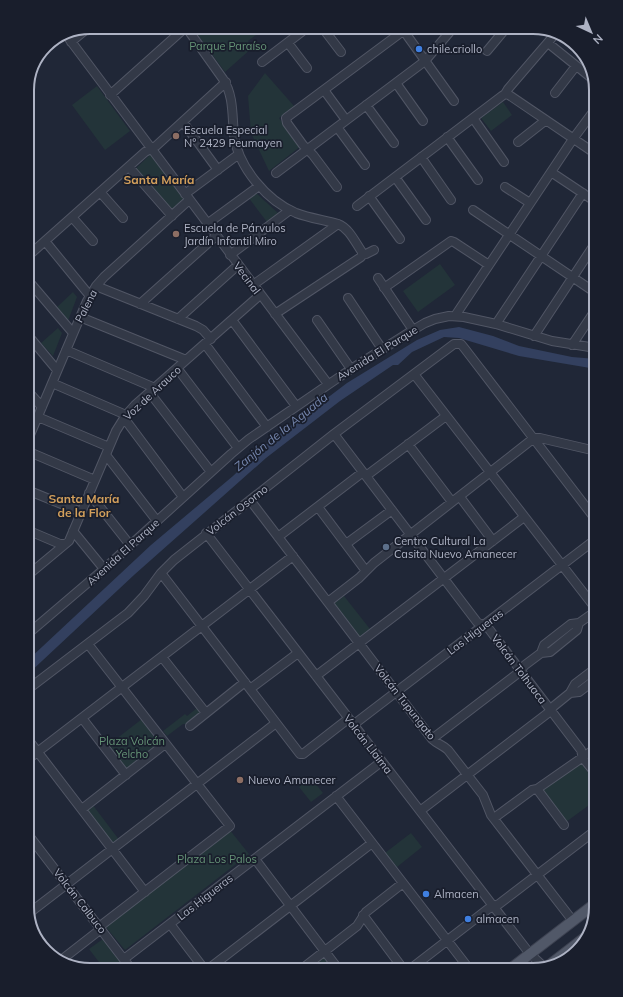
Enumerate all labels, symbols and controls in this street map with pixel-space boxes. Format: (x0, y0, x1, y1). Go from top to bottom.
north arrow (571, 12, 611, 52)
text: N (590, 31, 606, 47)
park label: Parque Paraíso (189, 39, 267, 53)
place label: chile.criollo (427, 42, 482, 56)
marker: chile.criollo (414, 44, 424, 54)
place label: Escuela Especial N° 2429 Peumayen (184, 123, 282, 150)
marker: Escuela Especial N° 2429 Peumayen (171, 131, 181, 141)
district label: Santa María (124, 172, 194, 187)
place label: Escuela de Párvulos Jardín Infantil Miro (184, 221, 286, 248)
marker: Escuela de Párvulos Jardín Infantil Miro (171, 229, 181, 239)
street label: Vecinal (230, 259, 264, 297)
street label: Palena (72, 287, 100, 325)
street label: Avenida El Parque (334, 322, 420, 384)
street label: Voz de Arauco (120, 363, 184, 423)
water label: Zanjón de la Aguada (231, 389, 330, 474)
street label: Volcán Osorno (203, 482, 271, 538)
district label: Santa María de la Flor (49, 491, 119, 520)
street label: Avenida El Parque (84, 516, 162, 588)
place label: Centro Cultural La Casita Nuevo Amanecer (394, 534, 517, 561)
marker: Centro Cultural La Casita Nuevo Amanecer (381, 542, 391, 552)
street label: Las Higueras (444, 606, 506, 658)
street label: Volcán Tolhuaca (488, 631, 550, 707)
street label: Volcán Tupungato (371, 661, 439, 743)
street label: Volcán Llaima (341, 712, 395, 776)
park label: Plaza Volcán Yelcho (99, 734, 165, 761)
place label: Nuevo Amanecer (248, 773, 335, 787)
marker: Nuevo Amanecer (235, 775, 245, 785)
park label: Plaza Los Palos (177, 852, 257, 866)
street label: Volcán Calbuco (50, 866, 110, 936)
street label: Las Higueras (174, 871, 236, 923)
place label: Almacen (434, 887, 479, 901)
marker: Almacen (421, 889, 431, 899)
place label: almacen (476, 912, 519, 926)
marker: almacen (463, 914, 473, 924)

